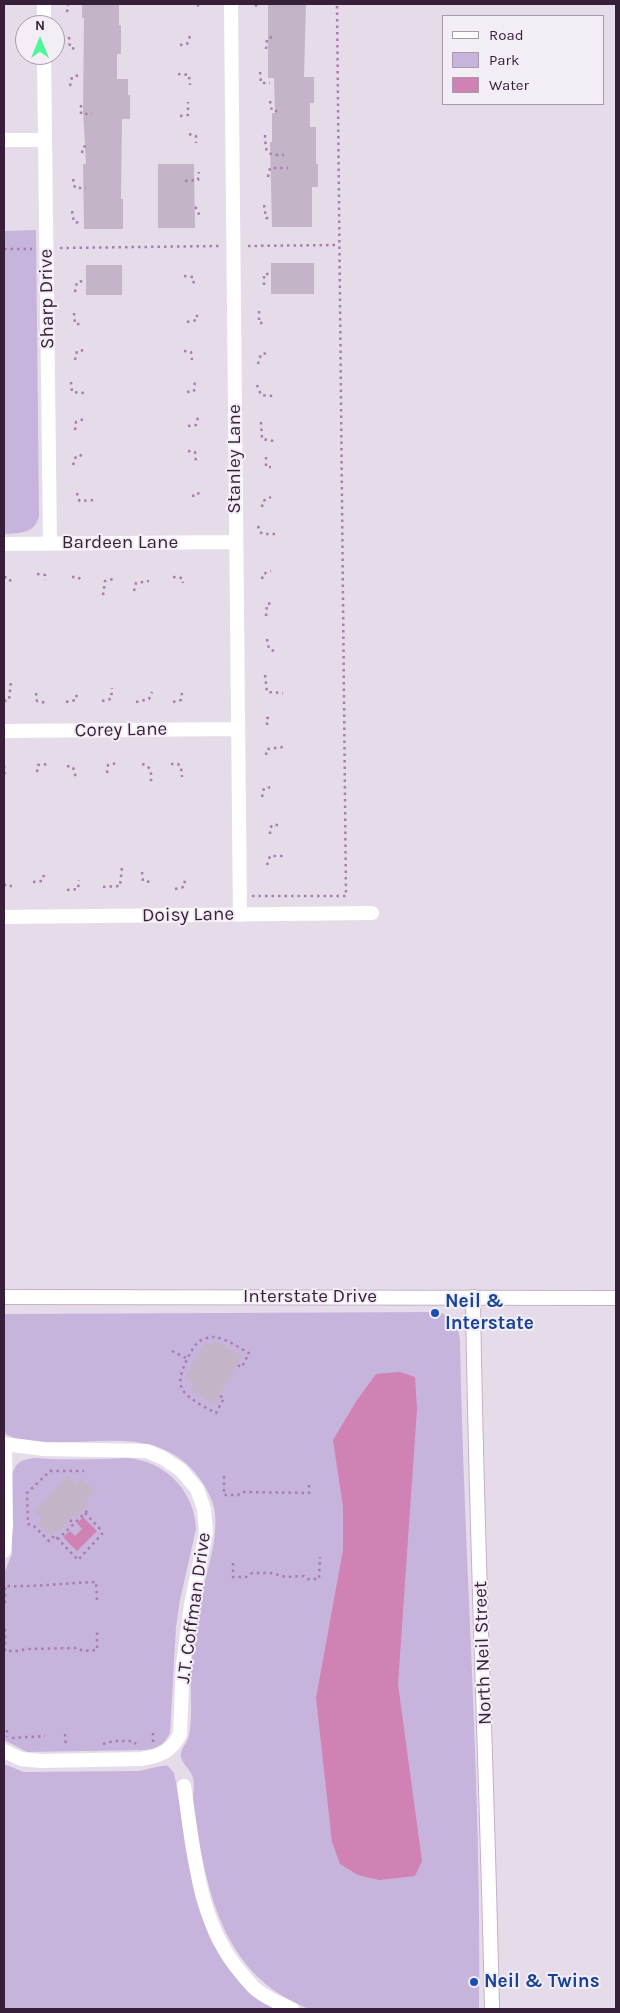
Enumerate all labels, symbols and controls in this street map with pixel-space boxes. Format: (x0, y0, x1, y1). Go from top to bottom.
north arrow (15, 15, 65, 65)
legend (442, 15, 605, 105)
text: N (35, 17, 45, 34)
text: Road (489, 26, 524, 44)
text: Park (489, 51, 519, 69)
text: Water (489, 76, 529, 94)
street label: Sharp Drive (35, 249, 59, 349)
street label: Stanley Lane (224, 404, 246, 514)
street label: Bardeen Lane (62, 532, 178, 554)
street label: Corey Lane (75, 718, 167, 742)
street label: Doisy Lane (142, 903, 234, 927)
street label: Interstate Drive (243, 1286, 377, 1308)
place label: Neil & Interstate (445, 1291, 534, 1335)
marker: Neil & Interstate (429, 1307, 441, 1319)
street label: J.T. Coffman Drive (172, 1531, 216, 1685)
street label: North Neil Street (469, 1581, 497, 1725)
place label: Neil & Twins (484, 1971, 600, 1993)
marker: Neil & Twins (468, 1976, 480, 1988)

